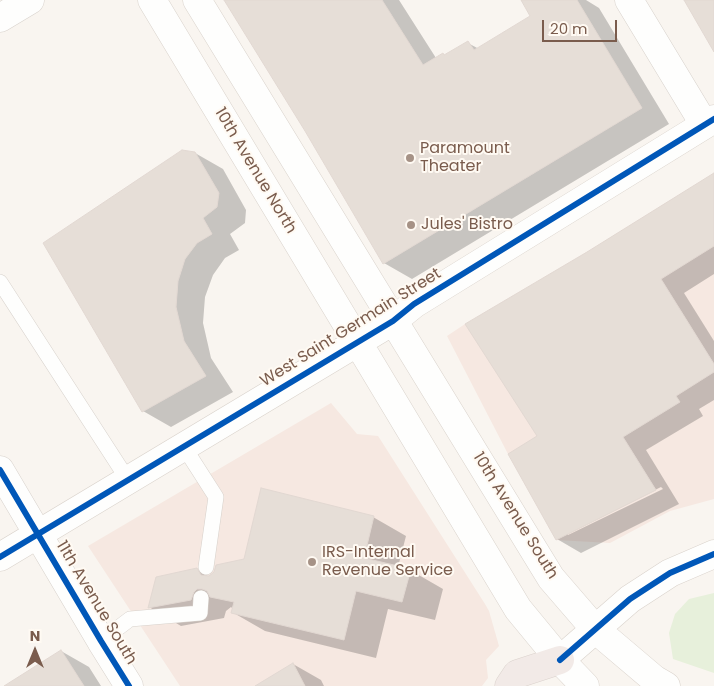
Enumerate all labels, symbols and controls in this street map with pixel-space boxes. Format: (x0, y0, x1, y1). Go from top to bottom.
scale bar (544, 10, 619, 42)
text: 20 m (550, 18, 588, 39)
street label: 10th Avenue North (210, 105, 300, 237)
place label: Paramount Theater (420, 139, 510, 177)
marker: Paramount Theater (404, 152, 416, 164)
place label: Jules' Bistro (421, 215, 513, 235)
marker: Jules' Bistro (405, 219, 417, 231)
street label: West Saint Germain Street (257, 264, 445, 392)
street label: 10th Avenue South (468, 449, 562, 583)
street label: 11th Avenue South (51, 538, 141, 668)
place label: IRS-Internal Revenue Service (322, 543, 453, 581)
marker: IRS-Internal Revenue Service (306, 556, 318, 568)
north arrow (10, 626, 60, 676)
text: N (30, 626, 40, 646)

